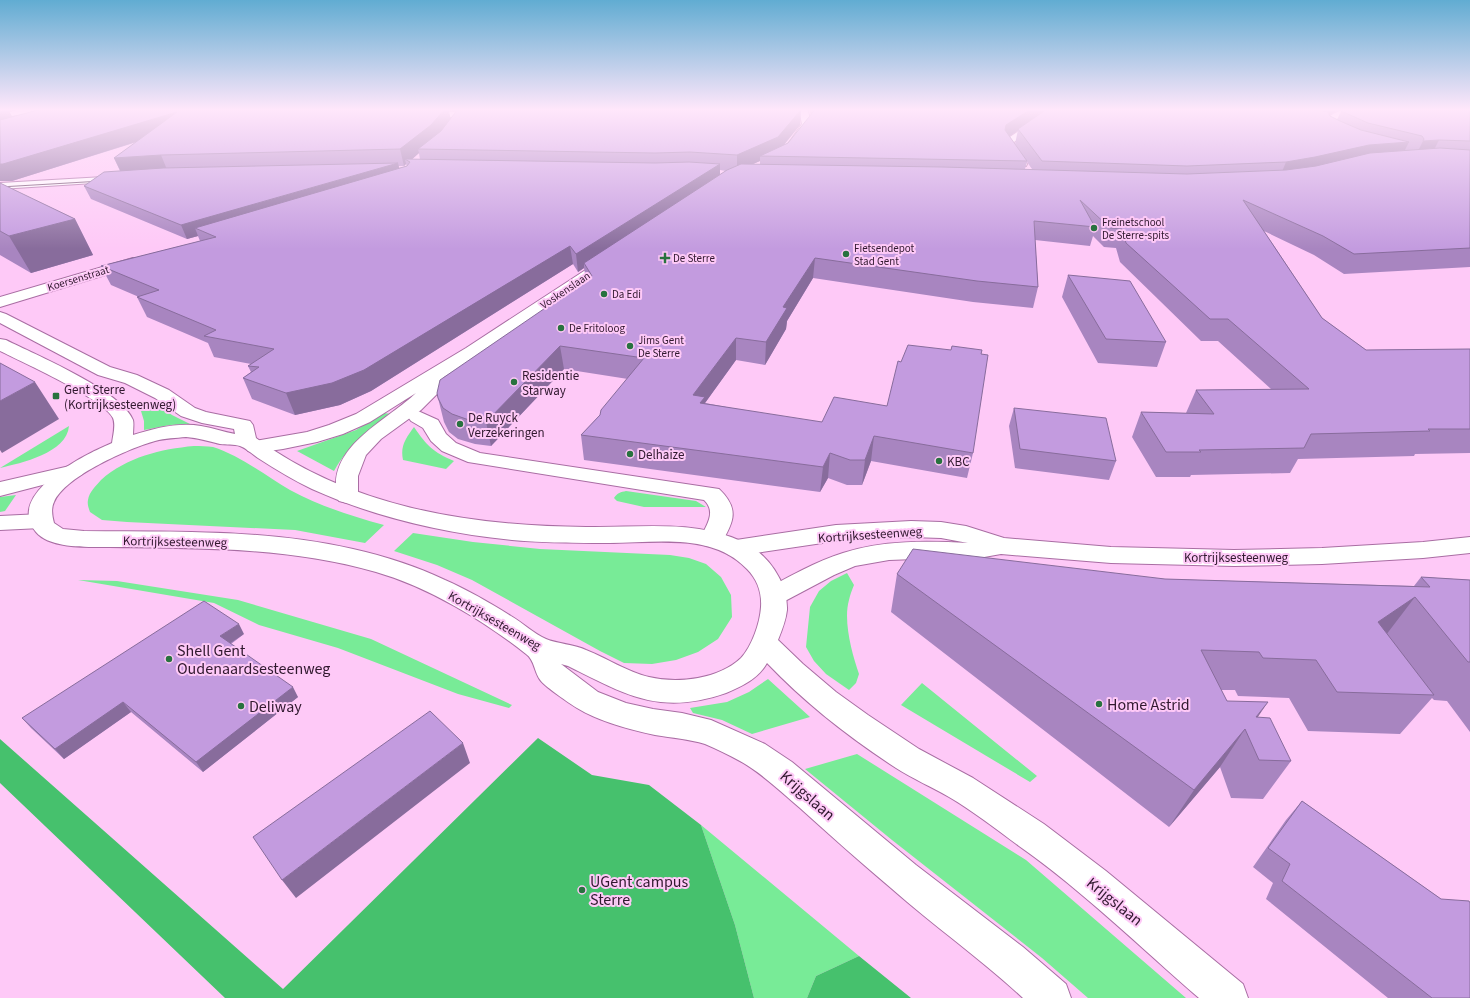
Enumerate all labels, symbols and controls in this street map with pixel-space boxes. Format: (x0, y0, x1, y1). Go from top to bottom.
place label: Freinetschool De Sterre-spits (1102, 215, 1170, 243)
marker: Freinetschool De Sterre-spits (1089, 223, 1099, 233)
place label: Fietsendepot Stad Gent (854, 241, 915, 269)
marker: Fietsendepot Stad Gent (841, 249, 851, 259)
place label: De Sterre (673, 251, 716, 266)
marker: De Sterre (660, 253, 670, 263)
street label: Koersenstraat (45, 262, 111, 295)
street label: Voskenslaan (537, 268, 593, 313)
place label: Da Edi (612, 287, 641, 302)
marker: Da Edi (599, 289, 609, 299)
place label: De Fritoloog (569, 321, 625, 336)
marker: De Fritoloog (556, 323, 566, 333)
place label: Jims Gent De Sterre (638, 333, 684, 361)
marker: Jims Gent De Sterre (625, 341, 635, 351)
place label: Residentie Starway (522, 367, 579, 400)
marker: Residentie Starway (509, 377, 519, 387)
place label: Gent Sterre (Kortrijksesteenweg) (64, 381, 176, 414)
marker: Gent Sterre (Kortrijksesteenweg) (51, 391, 61, 401)
place label: De Ruyck Verzekeringen (468, 409, 545, 442)
marker: De Ruyck Verzekeringen (455, 419, 465, 429)
place label: Delhaize (638, 446, 684, 464)
marker: Delhaize (625, 449, 635, 459)
place label: KBC (947, 453, 970, 471)
marker: KBC (934, 456, 944, 466)
street label: Kortrijksesteenweg (817, 522, 923, 548)
street label: Kortrijksesteenweg (123, 532, 228, 552)
street label: Kortrijksesteenweg (1184, 549, 1289, 567)
street label: Kortrijksesteenweg (445, 587, 545, 655)
place label: Shell Gent Oudenaardsesteenweg (177, 640, 330, 680)
marker: Shell Gent Oudenaardsesteenweg (164, 654, 174, 664)
place label: Home Astrid (1107, 694, 1190, 716)
place label: Deliway (249, 696, 302, 718)
marker: Home Astrid (1094, 699, 1104, 709)
marker: Deliway (236, 701, 246, 711)
street label: Krijgslaan (775, 766, 840, 826)
place label: UGent campus Sterre (590, 871, 689, 911)
street label: Krijgslaan (1082, 872, 1147, 931)
marker: UGent campus Sterre (577, 885, 587, 895)

